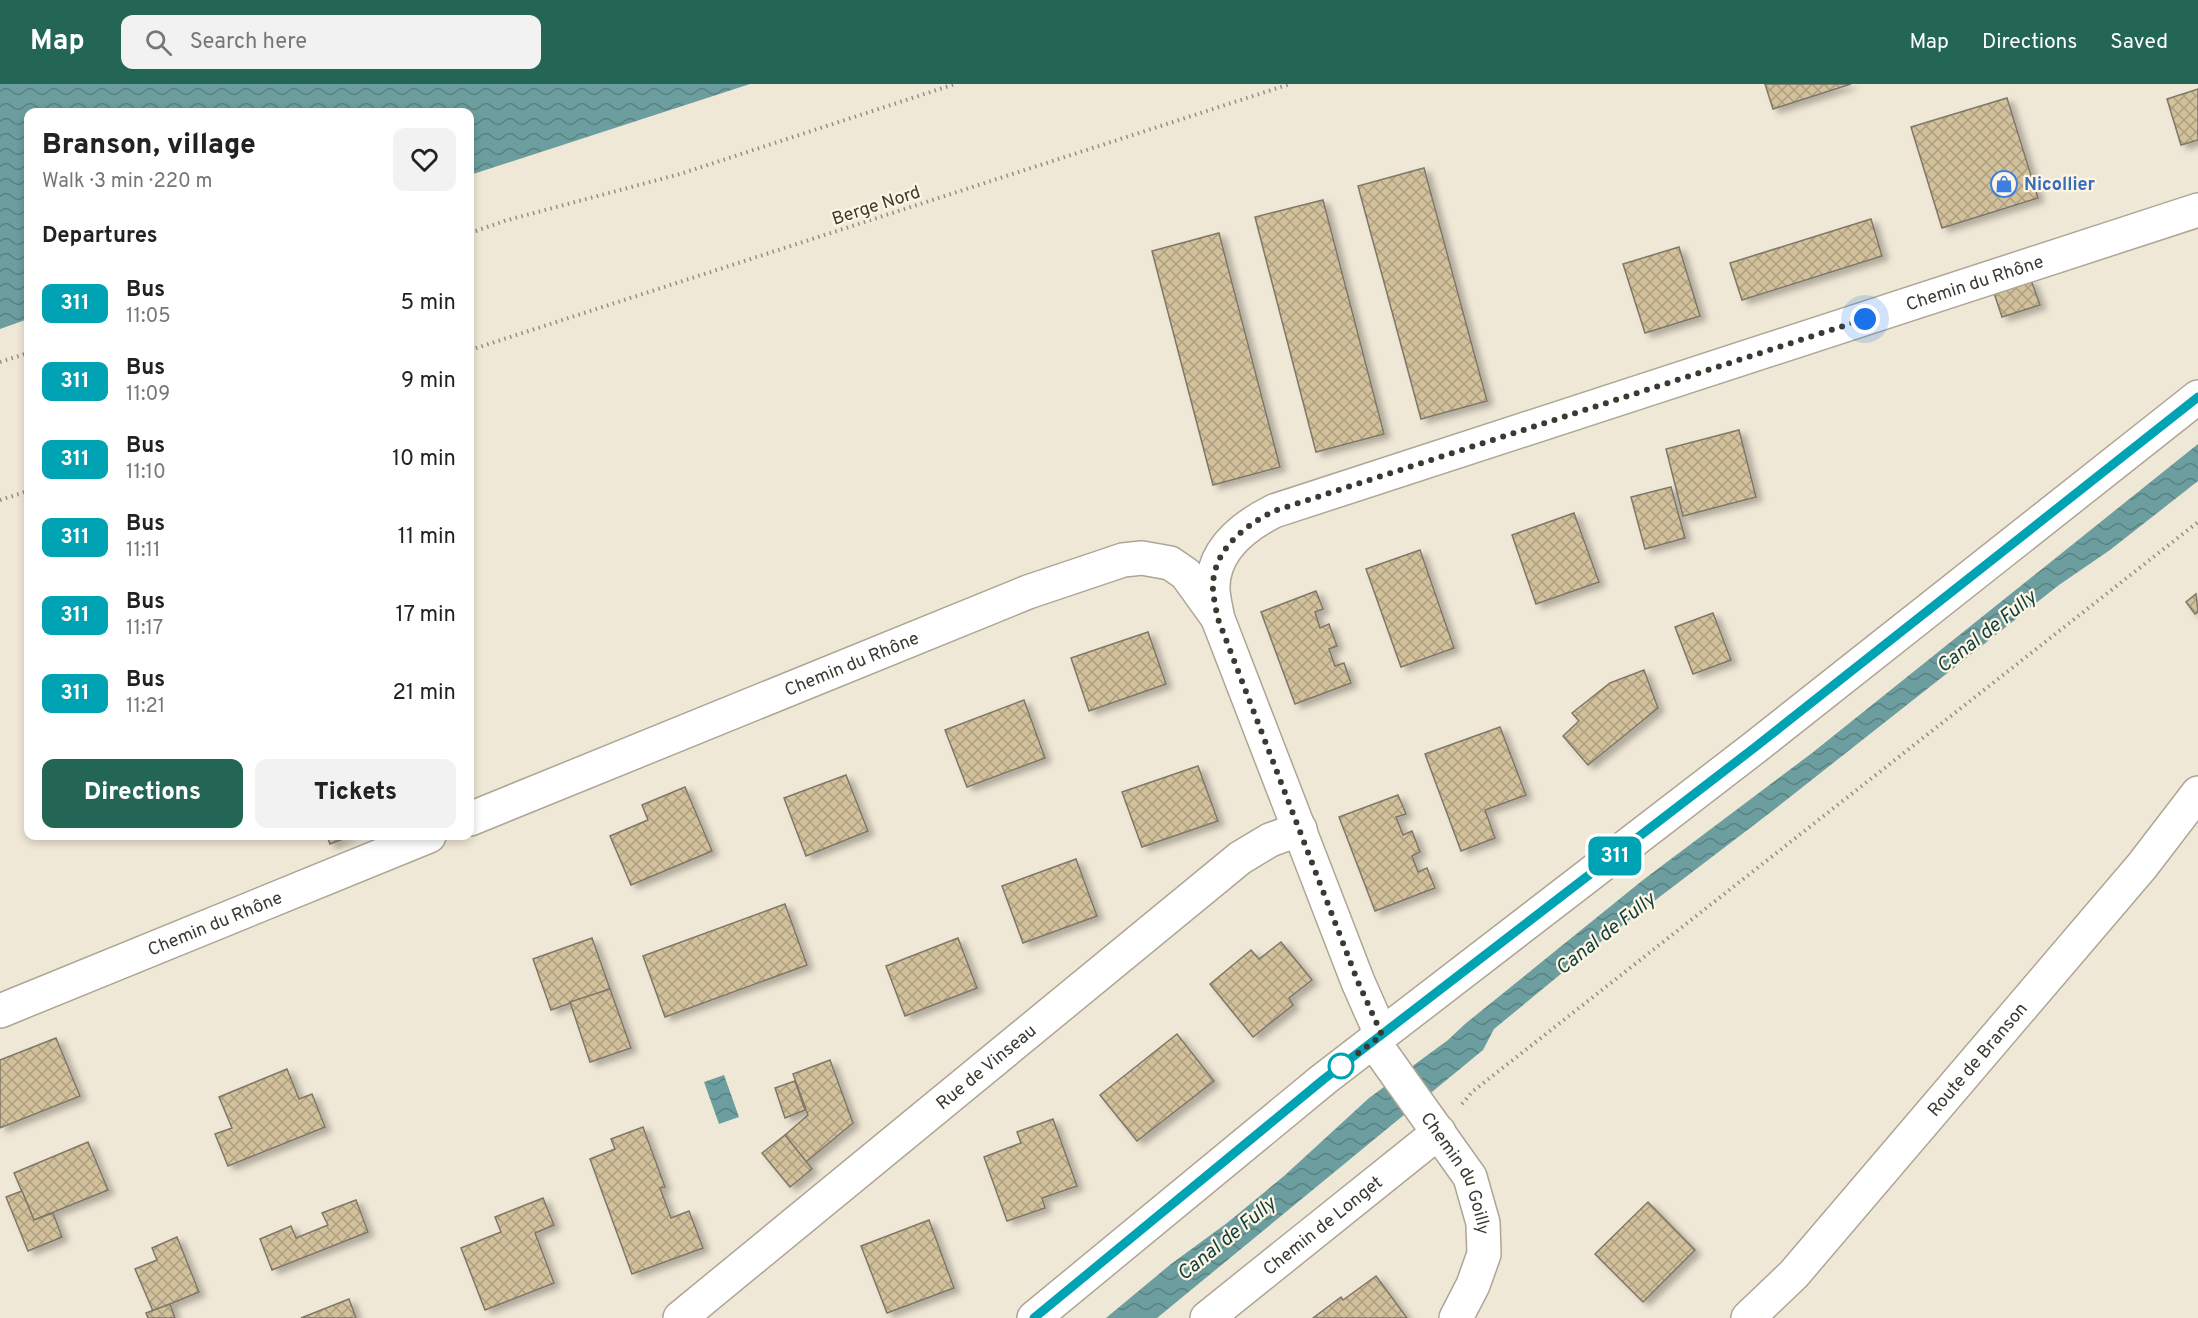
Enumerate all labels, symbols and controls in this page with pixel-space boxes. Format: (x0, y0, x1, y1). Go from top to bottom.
search box (121, 15, 541, 69)
text: Map (30, 24, 85, 60)
icon: search (142, 26, 175, 59)
text: Search here (190, 29, 307, 56)
text: Map (1909, 29, 1949, 56)
text: Directions (1982, 29, 2077, 56)
text: Saved (2110, 29, 2168, 56)
text: Branson, village (42, 128, 256, 164)
button: heart (393, 128, 456, 191)
text: Walk · 3 min · 220 m (42, 169, 212, 195)
shop icon: Nicollier (1989, 169, 2019, 199)
place label: Nicollier (2024, 174, 2096, 197)
street label: Berge Nord (829, 181, 924, 232)
text: Departures (42, 223, 158, 250)
street label: Chemin du Rhône (1903, 251, 2047, 317)
text: Bus (126, 277, 165, 304)
text: 311 (60, 290, 90, 317)
text: 5 min (401, 290, 456, 317)
text: 11:05 (126, 304, 171, 330)
your location (1850, 304, 1880, 334)
text: Bus (126, 355, 165, 382)
text: 311 (60, 368, 90, 395)
text: 9 min (401, 368, 456, 395)
text: 11:09 (126, 382, 170, 408)
text: Bus (126, 433, 165, 460)
text: 311 (60, 446, 90, 473)
text: 10 min (392, 446, 456, 473)
text: 11:10 (126, 460, 166, 486)
text: Bus (126, 511, 165, 538)
text: 311 (60, 524, 90, 551)
text: 11 min (398, 524, 456, 551)
text: 11:11 (126, 538, 160, 564)
water label: Canal de Fully (1932, 584, 2044, 680)
text: Bus (126, 589, 165, 616)
text: 311 (60, 602, 90, 629)
text: 17 min (396, 602, 456, 629)
text: 11:17 (126, 616, 163, 642)
street label: Chemin du Rhône (781, 627, 923, 703)
text: Bus (126, 667, 165, 694)
text: 311 (60, 680, 90, 707)
text: 21 min (393, 680, 456, 707)
text: 11:21 (126, 694, 165, 720)
button: Directions (42, 759, 243, 828)
button: Tickets (255, 759, 456, 828)
line badge: 311 (1580, 836, 1650, 876)
text: 311 (1600, 843, 1630, 870)
water label: Canal de Fully (1551, 886, 1663, 982)
street label: Chemin du Rhône (145, 887, 286, 963)
street label: Route de Branson (1923, 998, 2034, 1122)
street label: Rue de Vinseau (932, 1020, 1042, 1116)
unlabelled marker (1328, 1053, 1354, 1079)
street label: Chemin du Goilly (1414, 1108, 1493, 1235)
street label: Chemin de Longet (1259, 1172, 1388, 1282)
water label: Canal de Fully (1172, 1191, 1283, 1287)

